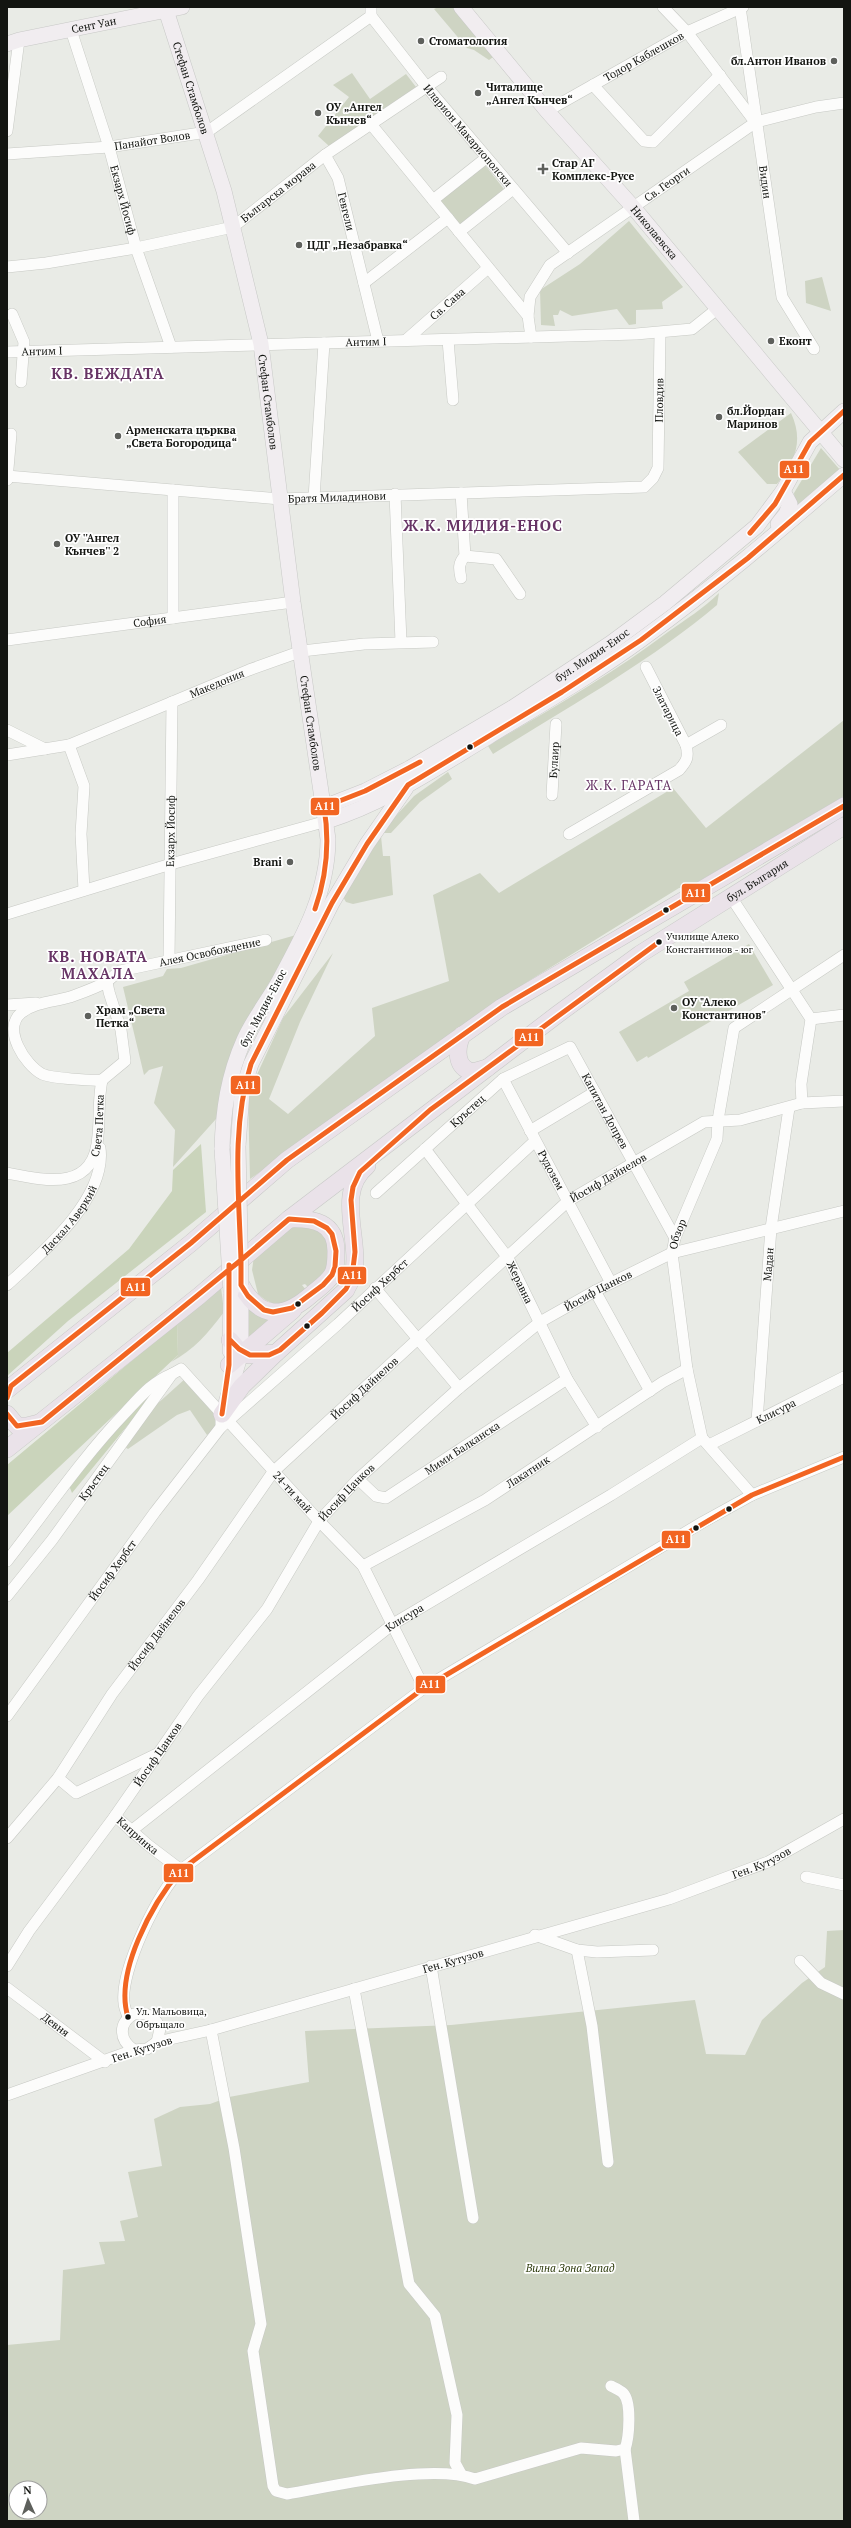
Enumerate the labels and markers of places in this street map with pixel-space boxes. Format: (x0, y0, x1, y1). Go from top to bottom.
place label: Стоматология (429, 34, 508, 48)
marker: Стоматология (416, 36, 426, 46)
place label: бл.Антон Иванов (731, 54, 826, 68)
marker: бл.Антон Иванов (829, 56, 839, 66)
place label: Читалище „Ангел Кънчев“ (486, 80, 573, 107)
marker: Читалище „Ангел Кънчев“ (473, 88, 483, 98)
place label: ОУ „Ангел Кънчев“ (326, 100, 382, 127)
marker: ОУ „Ангел Кънчев“ (313, 108, 323, 118)
place label: Стар АГ Комплекс-Русе (552, 156, 634, 183)
marker: Стар АГ Комплекс-Русе (537, 163, 549, 175)
place label: ЦДГ „Незабравка“ (307, 238, 408, 252)
marker: ЦДГ „Незабравка“ (294, 240, 304, 250)
place label: Еконт (779, 334, 812, 348)
marker: Еконт (766, 336, 776, 346)
place label: бл.Йордан Маринов (727, 404, 785, 431)
marker: бл.Йордан Маринов (714, 412, 724, 422)
place label: Арменската църква „Света Богородица“ (126, 423, 237, 450)
marker: Арменската църква „Света Богородица“ (113, 431, 123, 441)
place label: ОУ ''Ангел Кънчев'' 2 (65, 531, 120, 558)
marker: ОУ ''Ангел Кънчев'' 2 (52, 539, 62, 549)
unlabelled marker (465, 742, 475, 752)
place label: Brani (253, 855, 282, 869)
marker: Brani (285, 857, 295, 867)
unlabelled marker (661, 905, 671, 915)
place label: Училище Алеко Константинов - юг (666, 930, 754, 956)
marker: Училище Алеко Константинов - юг (654, 937, 664, 947)
place label: ОУ "Алеко Константинов" (682, 995, 766, 1022)
place label: Храм „Света Петка“ (96, 1003, 165, 1030)
marker: ОУ "Алеко Константинов" (669, 1003, 679, 1013)
marker: Храм „Света Петка“ (83, 1011, 93, 1021)
unlabelled marker (293, 1299, 303, 1309)
unlabelled marker (302, 1321, 312, 1331)
unlabelled marker (724, 1504, 734, 1514)
unlabelled marker (691, 1523, 701, 1533)
place label: Ул. Мальовица, Обръщало (136, 2005, 207, 2031)
marker: Ул. Мальовица, Обръщало (123, 2012, 133, 2022)

